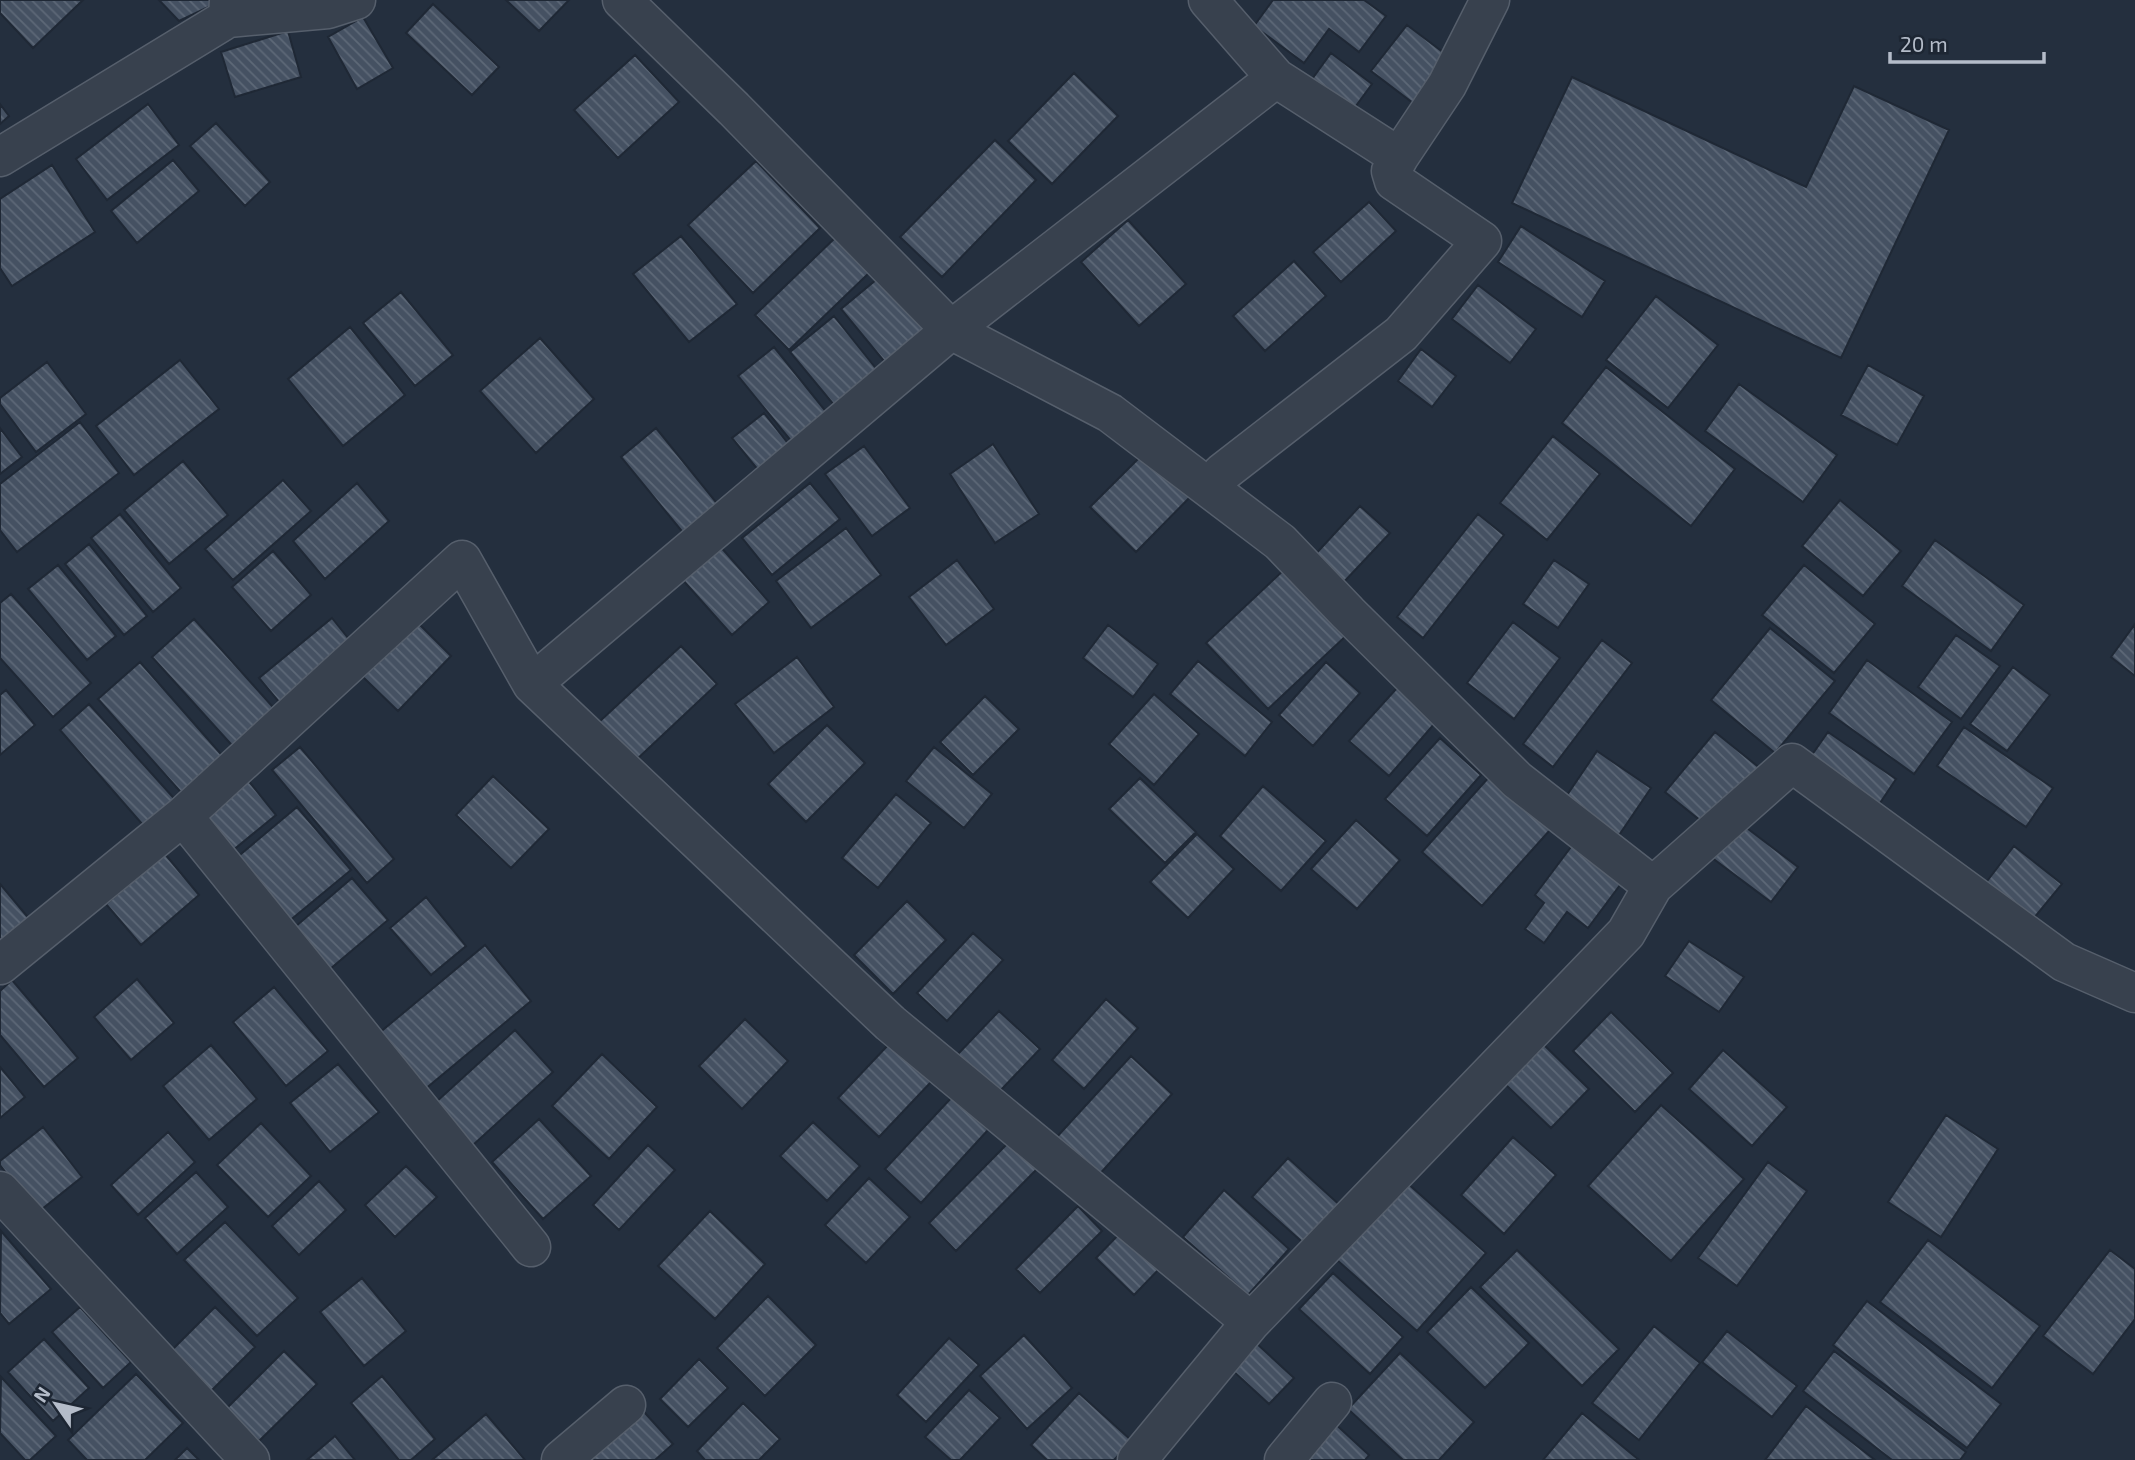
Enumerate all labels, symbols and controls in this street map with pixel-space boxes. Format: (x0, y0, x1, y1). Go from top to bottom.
scale bar (1890, 21, 2044, 65)
text: 20 m (1900, 31, 1948, 56)
north arrow (21, 1369, 91, 1439)
text: N (28, 1382, 55, 1406)

